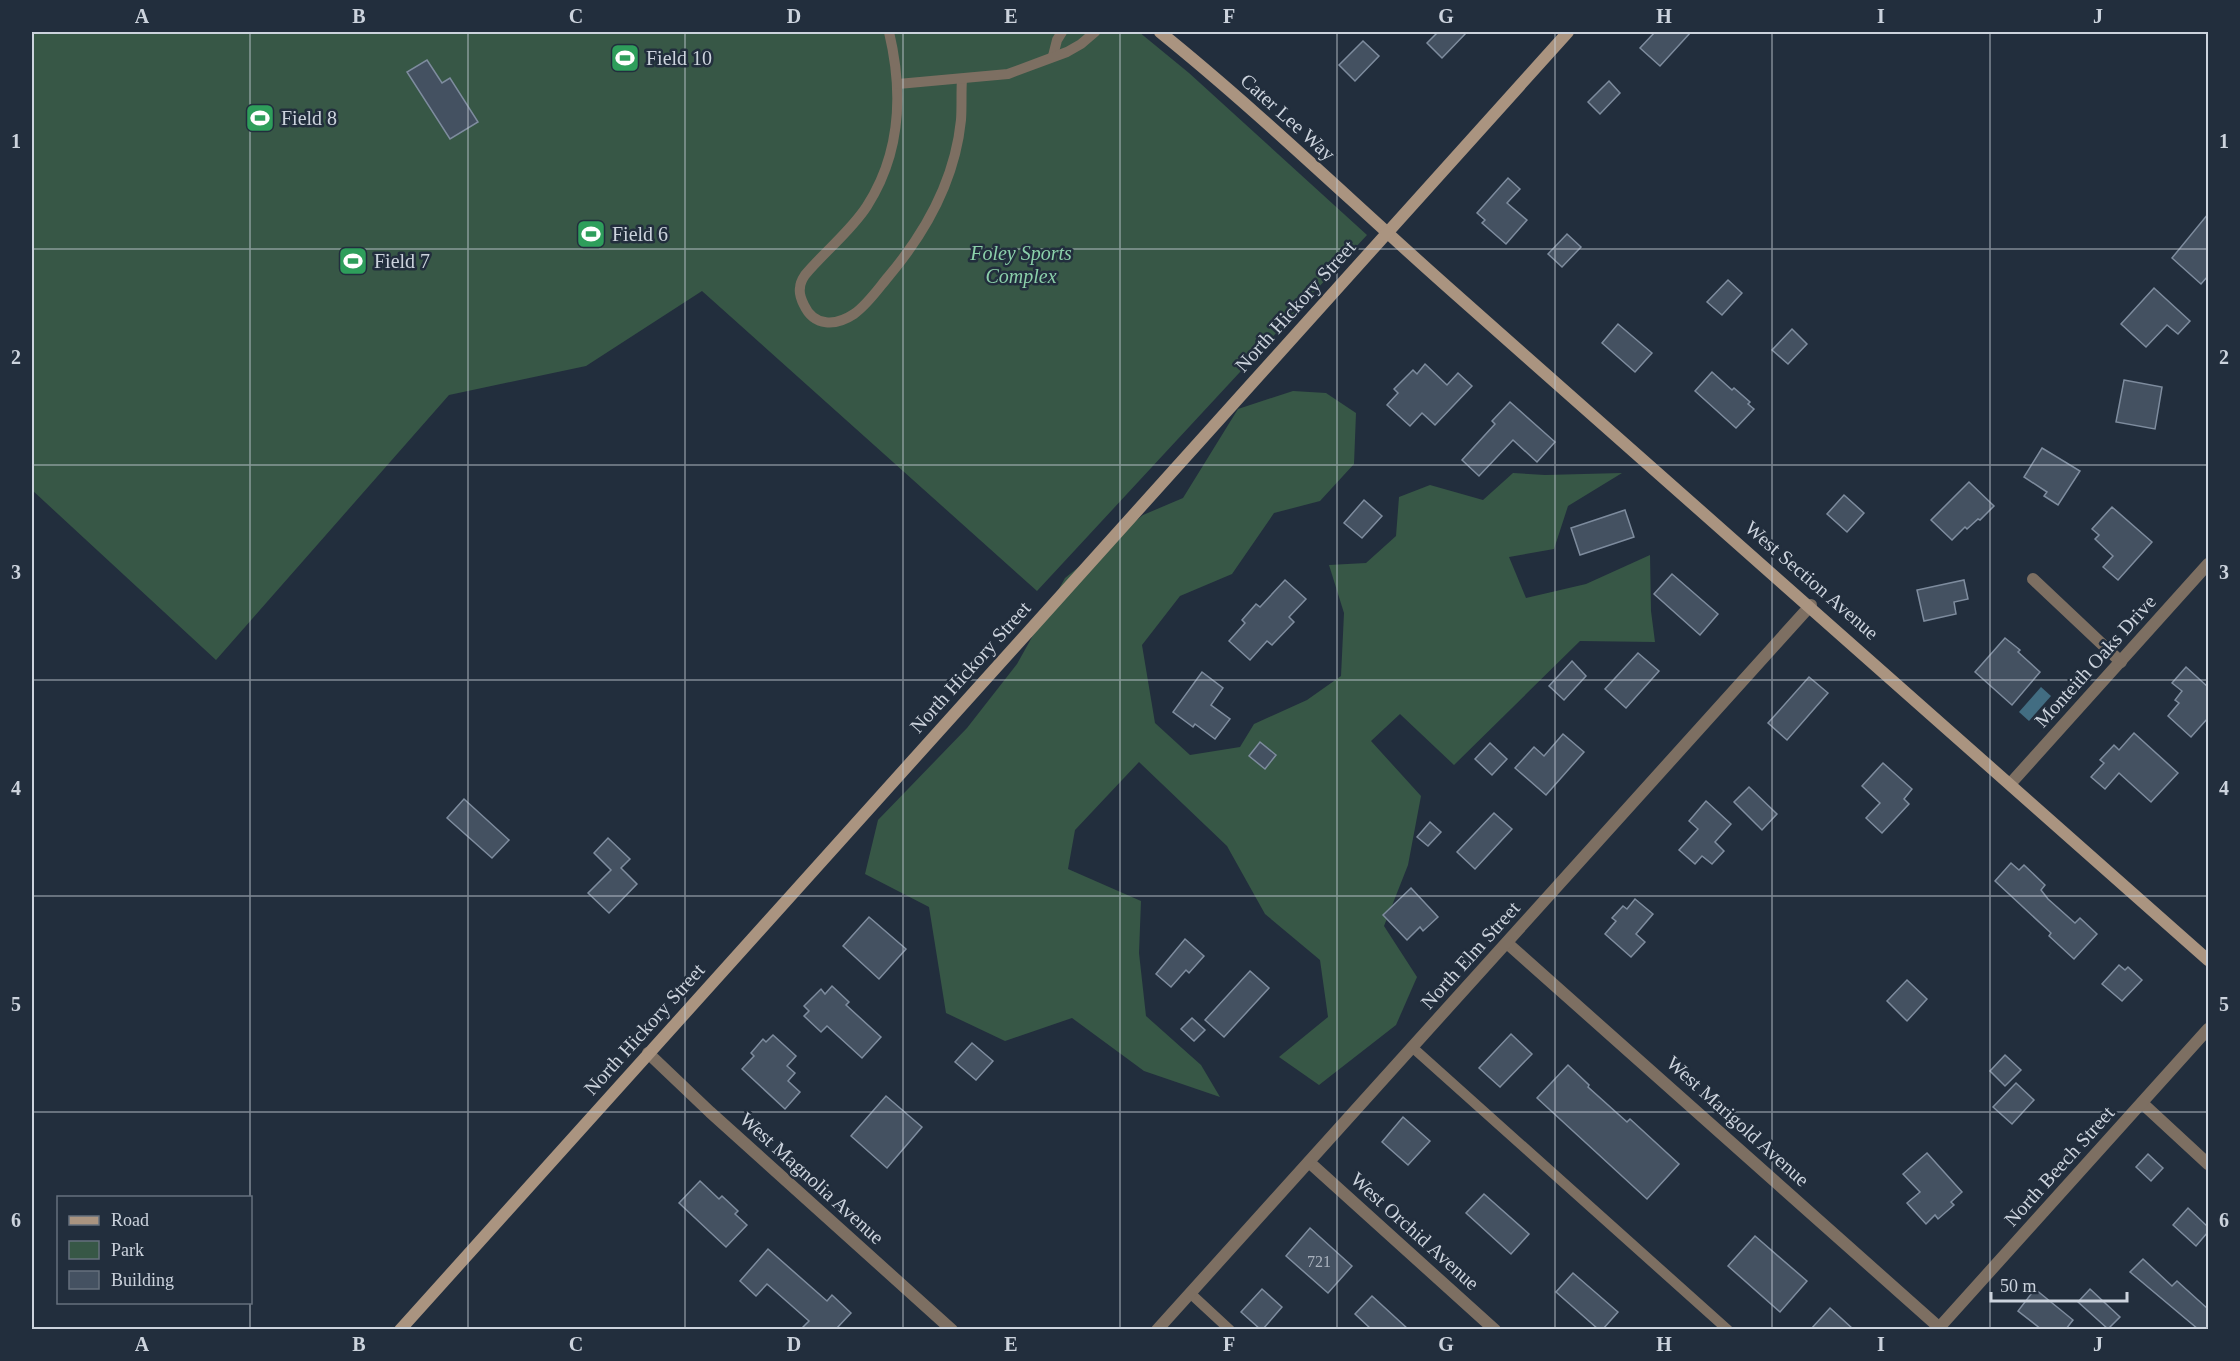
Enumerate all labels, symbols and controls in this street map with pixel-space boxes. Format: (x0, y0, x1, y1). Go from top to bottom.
text: A (135, 5, 150, 27)
text: B (352, 5, 366, 27)
text: C (569, 5, 583, 27)
text: D (787, 5, 801, 27)
text: E (1004, 5, 1018, 27)
text: F (1223, 5, 1235, 27)
text: G (1438, 5, 1454, 27)
text: H (1656, 5, 1672, 27)
text: I (1877, 5, 1885, 27)
text: J (2093, 5, 2103, 27)
sports icon: Field 10 (609, 42, 641, 74)
place label: Field 10 (646, 47, 712, 69)
street label: Cater Lee Way (1236, 69, 1340, 166)
sports icon: Field 8 (244, 102, 276, 134)
place label: Field 8 (281, 107, 337, 129)
text: 1 (11, 130, 21, 152)
text: 1 (2219, 130, 2229, 152)
sports icon: Field 6 (575, 218, 607, 250)
place label: Field 6 (612, 223, 668, 245)
street label: North Hickory Street (1230, 236, 1361, 377)
park label: Foley Sports Complex (969, 242, 1072, 288)
sports icon: Field 7 (337, 245, 369, 277)
place label: Field 7 (374, 250, 430, 272)
text: 2 (11, 346, 21, 368)
text: 2 (2219, 346, 2229, 368)
street label: West Section Avenue (1741, 516, 1883, 644)
text: 3 (11, 561, 21, 583)
text: 3 (2219, 561, 2229, 583)
street label: Monteith Oaks Drive (2030, 590, 2160, 732)
street label: North Hickory Street (905, 597, 1036, 738)
text: 4 (11, 777, 21, 799)
text: 4 (2219, 777, 2229, 799)
street label: North Elm Street (1416, 897, 1524, 1013)
street label: North Hickory Street (579, 959, 710, 1100)
text: 5 (11, 993, 21, 1015)
text: 5 (2219, 993, 2229, 1015)
street label: West Marigold Avenue (1662, 1051, 1814, 1191)
street label: North Beech Street (2000, 1101, 2119, 1230)
street label: West Magnolia Avenue (735, 1108, 888, 1249)
street label: West Orchid Avenue (1346, 1168, 1484, 1294)
legend (57, 1196, 252, 1304)
text: 6 (11, 1209, 21, 1231)
text: 6 (2219, 1209, 2229, 1231)
text: Road (111, 1210, 149, 1230)
text: Park (111, 1240, 144, 1260)
house number: 721 (1307, 1253, 1331, 1270)
scale bar (1991, 1265, 2128, 1303)
text: Building (111, 1270, 174, 1290)
text: 50 m (2000, 1276, 2037, 1296)
text: A (135, 1333, 150, 1355)
text: B (352, 1333, 366, 1355)
text: C (569, 1333, 583, 1355)
text: D (787, 1333, 801, 1355)
text: E (1004, 1333, 1018, 1355)
text: F (1223, 1333, 1235, 1355)
text: G (1438, 1333, 1454, 1355)
text: H (1656, 1333, 1672, 1355)
text: I (1877, 1333, 1885, 1355)
text: J (2093, 1333, 2103, 1355)

